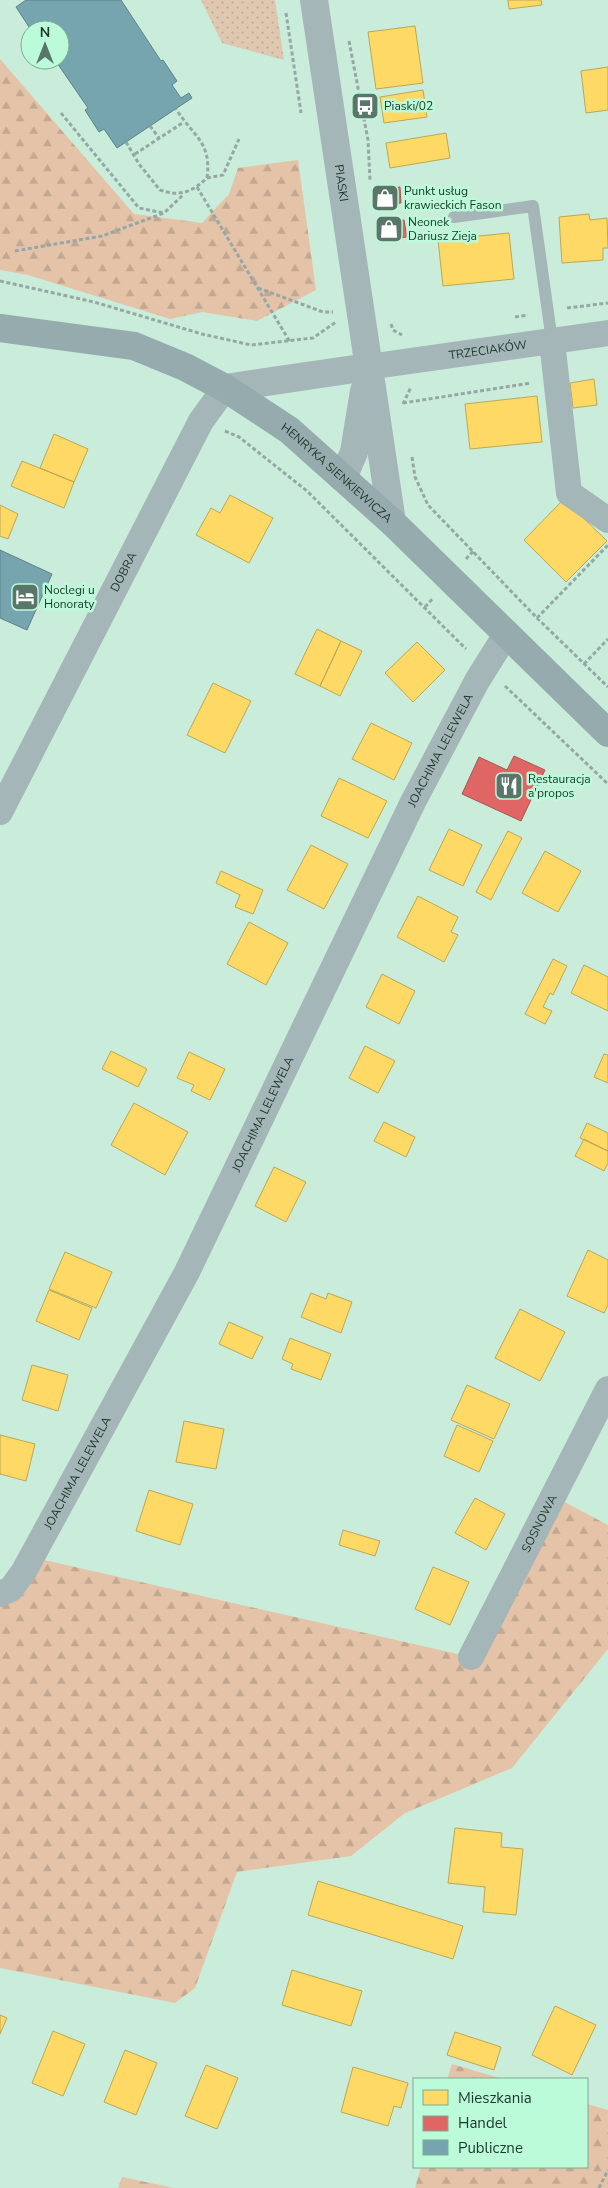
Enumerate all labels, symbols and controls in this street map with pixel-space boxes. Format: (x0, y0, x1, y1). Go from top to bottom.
north arrow (20, 20, 70, 70)
text: N (40, 23, 50, 42)
bus stop icon: Piaski/02 (350, 91, 380, 121)
place label: Piaski/02 (384, 98, 433, 114)
street label: PIASKI (331, 163, 352, 203)
shop icon: Punkt usług krawieckich Fason (370, 183, 400, 213)
place label: Punkt usług krawieckich Fason (404, 183, 502, 213)
shop icon: Neonek Dariusz Zieja (374, 214, 404, 244)
place label: Neonek Dariusz Zieja (408, 214, 477, 244)
street label: TRZECIAKÓW (448, 337, 528, 363)
street label: HENRYKA SIENKIEWICZA (278, 419, 396, 526)
street label: DOBRA (107, 549, 140, 595)
hotel icon: Noclegi u Honoraty (10, 582, 40, 612)
place label: Noclegi u Honoraty (44, 582, 95, 612)
street label: JOACHIMA LELEWELA (403, 690, 477, 810)
restaurant icon: Restauracja a'propos (494, 771, 524, 801)
place label: Restauracja a'propos (528, 771, 591, 801)
street label: JOACHIMA LELEWELA (228, 1054, 298, 1175)
street label: JOACHIMA LELEWELA (40, 1413, 115, 1533)
street label: SOSNOWA (518, 1491, 561, 1555)
legend (413, 2078, 588, 2168)
text: Mieszkania (458, 2088, 532, 2108)
text: Handel (458, 2113, 508, 2133)
text: Publiczne (458, 2138, 523, 2158)

